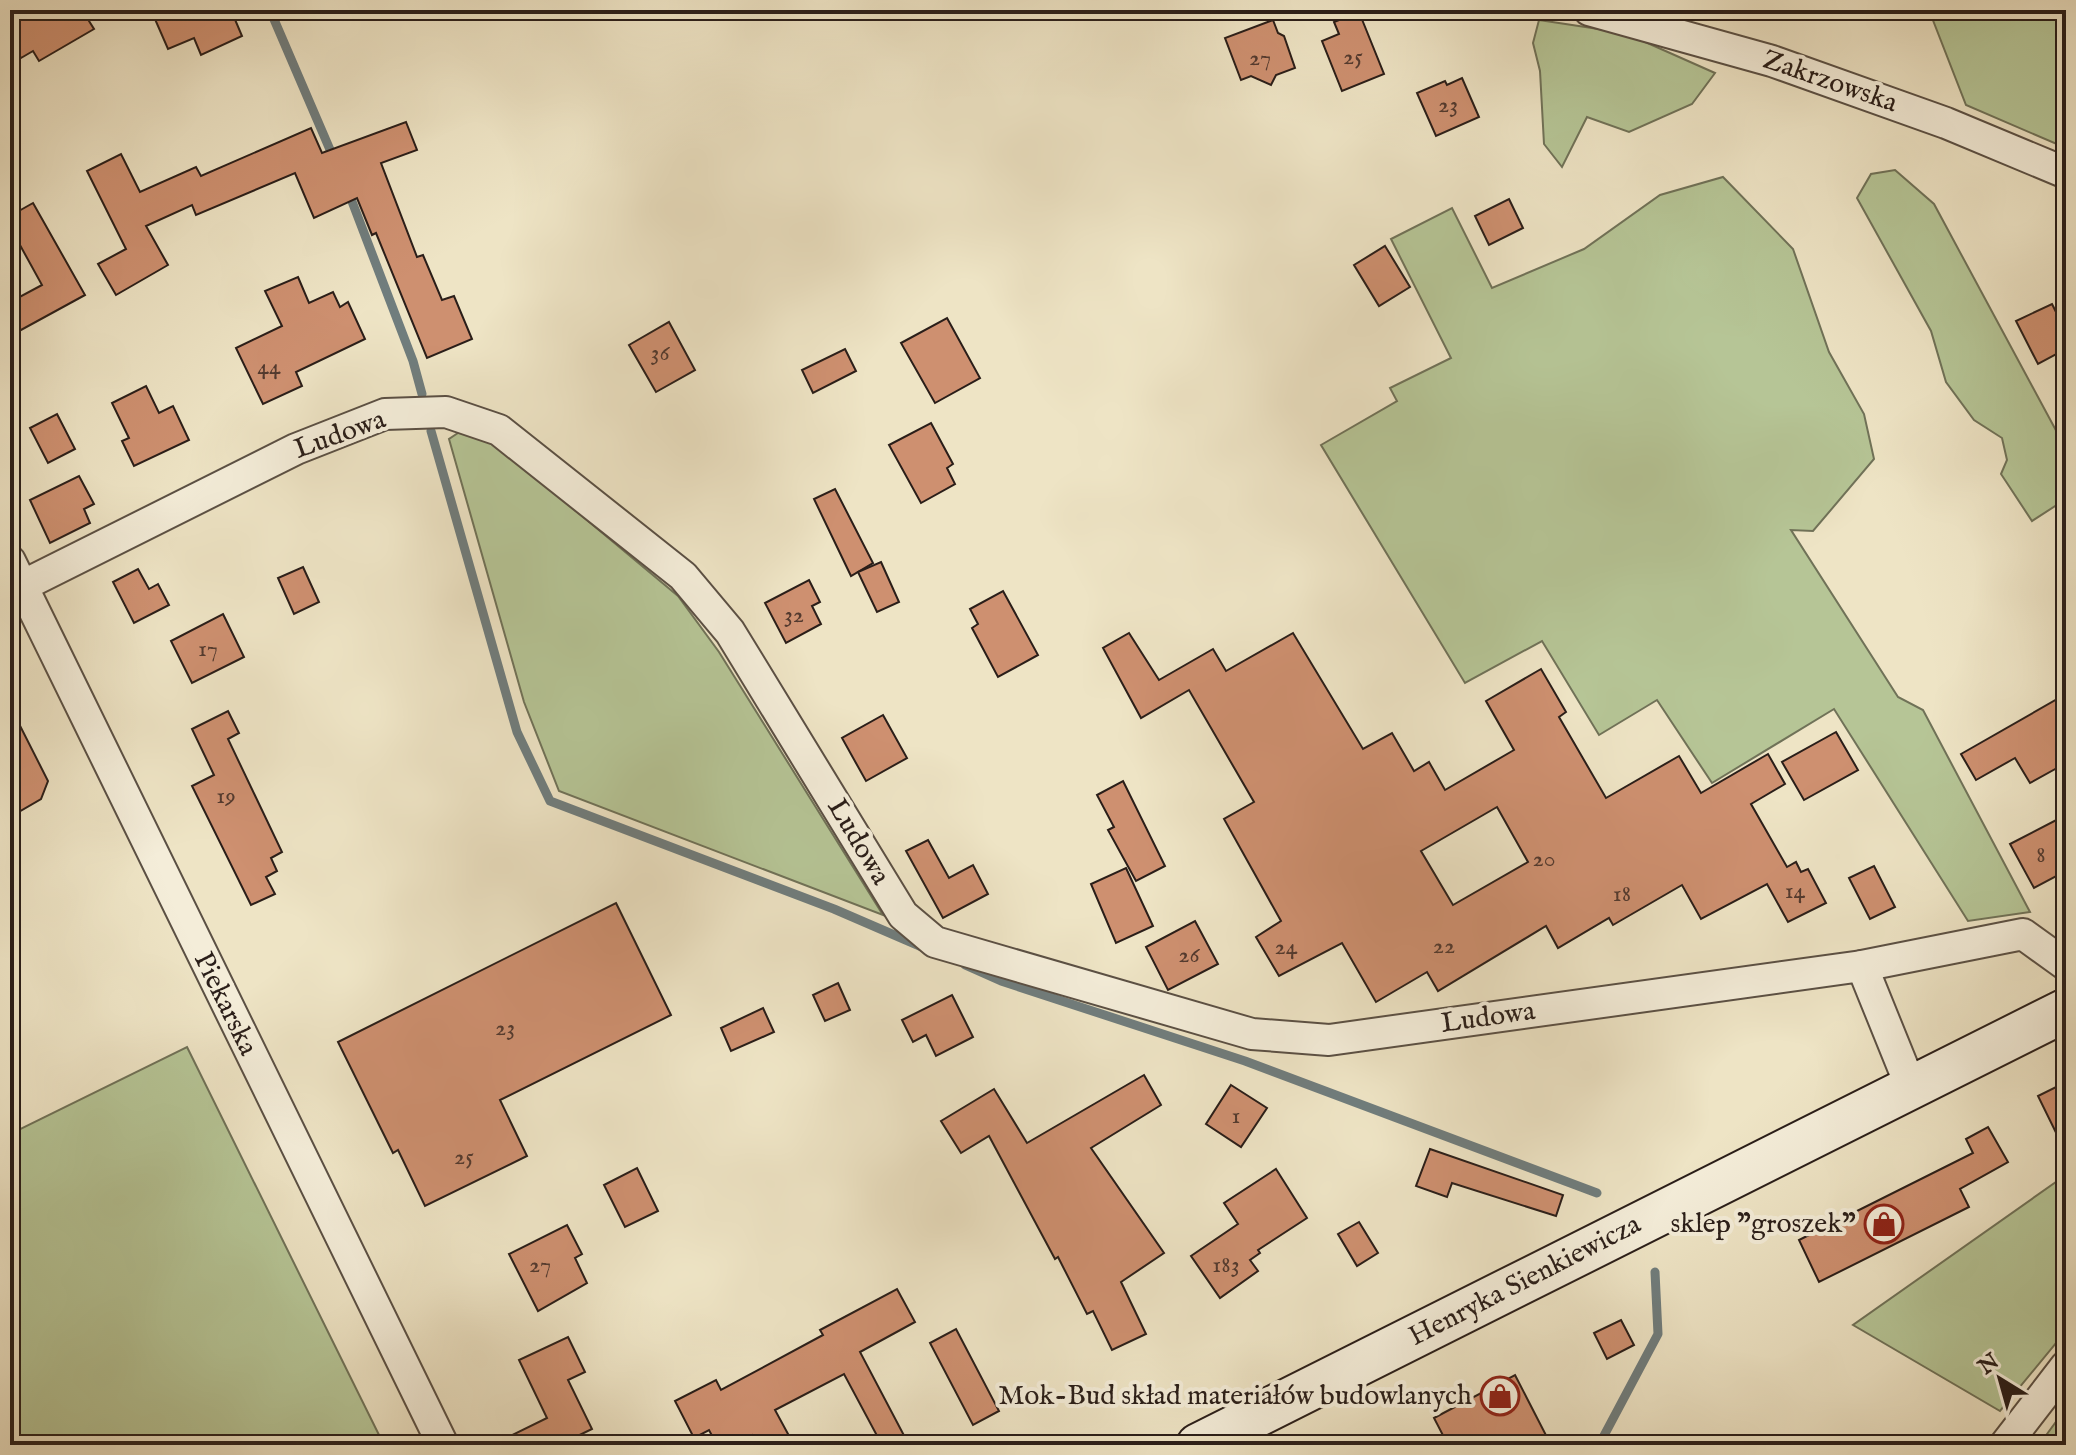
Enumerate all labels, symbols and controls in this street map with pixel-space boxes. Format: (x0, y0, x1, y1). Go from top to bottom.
house number: 25 (1343, 42, 1363, 73)
house number: 27 (1249, 43, 1271, 74)
street label: Zakrzowska (1758, 43, 1903, 122)
house number: 23 (1438, 90, 1458, 121)
house number: 36 (650, 338, 670, 369)
house number: 44 (257, 352, 281, 383)
street label: Ludowa (290, 402, 391, 468)
house number: 32 (784, 600, 804, 631)
house number: 17 (198, 634, 218, 665)
house number: 19 (216, 781, 236, 812)
street label: Ludowa (819, 792, 898, 892)
house number: 8 (2036, 840, 2046, 871)
house number: 20 (1532, 844, 1556, 875)
house number: 14 (1785, 876, 1806, 907)
house number: 18 (1613, 879, 1631, 910)
house number: 22 (1433, 931, 1455, 962)
house number: 24 (1274, 932, 1298, 963)
house number: 26 (1178, 940, 1201, 971)
street label: Piekarska (185, 947, 265, 1062)
street label: Ludowa (1439, 994, 1538, 1042)
house number: 23 (495, 1013, 515, 1044)
house number: 1 (1232, 1101, 1240, 1132)
house number: 25 (454, 1142, 474, 1173)
shop icon: sklep "groszek" (1863, 1203, 1905, 1245)
street label: Henryka Sienkiewicza (1403, 1207, 1648, 1355)
place label: sklep "groszek" (1670, 1207, 1856, 1242)
house number: 27 (529, 1250, 551, 1281)
house number: 183 (1212, 1250, 1240, 1281)
north arrow (1960, 1339, 2040, 1419)
text: N (1972, 1348, 2005, 1382)
shop icon: Mok-Bud skład materiałów budowlanych (1479, 1375, 1521, 1417)
place label: Mok-Bud skład materiałów budowlanych (998, 1379, 1472, 1414)

